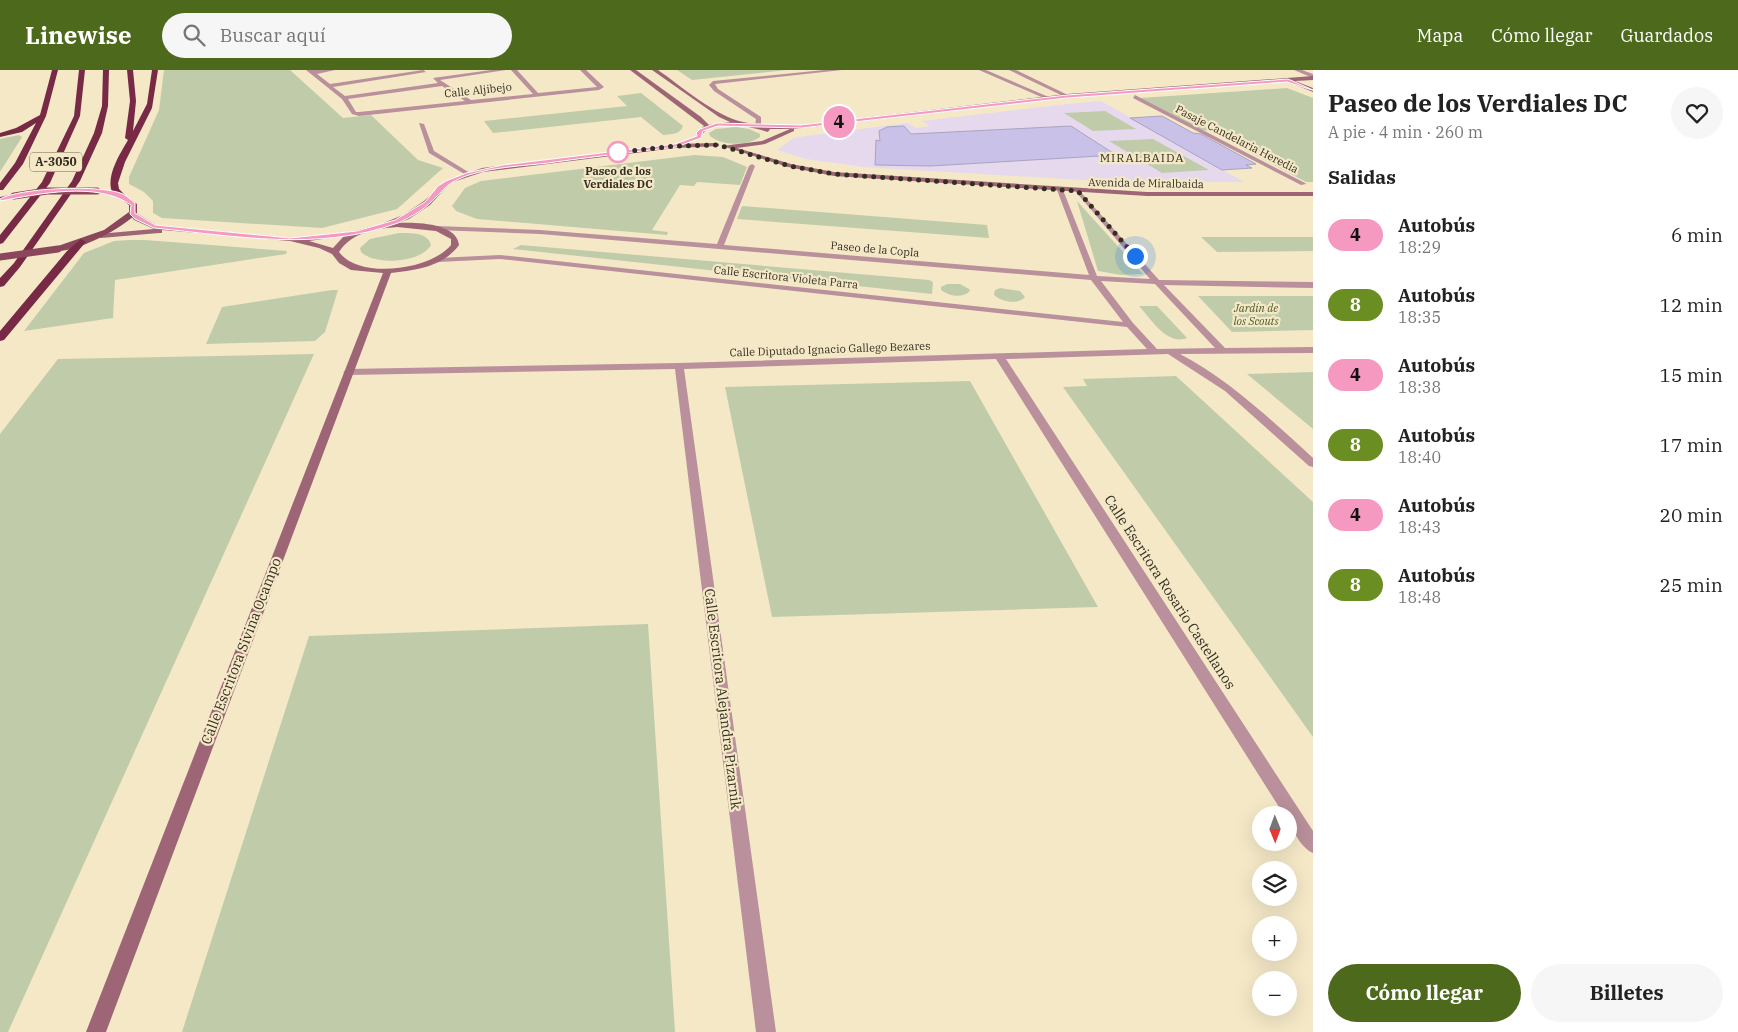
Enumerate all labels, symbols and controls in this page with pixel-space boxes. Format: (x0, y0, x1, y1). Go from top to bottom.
search box (162, 13, 512, 58)
text: Linewise (25, 19, 132, 51)
icon: search (180, 21, 208, 49)
text: Buscar aquí (220, 23, 326, 47)
text: Mapa (1417, 24, 1463, 47)
text: Cómo llegar (1491, 24, 1592, 47)
text: Guardados (1620, 24, 1713, 47)
street label: Calle Aljibejo (444, 79, 512, 101)
text: Paseo de los Verdiales DC (1328, 87, 1627, 119)
button: heart (1671, 87, 1723, 139)
street label: Pasaje Candelaria Heredia (1173, 102, 1301, 176)
line badge: 4 (823, 106, 855, 138)
text: 4 (834, 110, 844, 133)
text: A pie · 4 min · 260 m (1328, 122, 1483, 142)
marker: Paseo de los Verdiales DC (607, 141, 629, 163)
district label: MIRALBAIDA (1100, 150, 1184, 165)
road number: A-3050 (30, 152, 82, 171)
place label: Paseo de los Verdiales DC (583, 164, 653, 191)
text: Salidas (1328, 165, 1396, 189)
street label: Avenida de Miralbaida (1088, 175, 1204, 191)
text: Autobús (1398, 213, 1475, 237)
text: 4 (1350, 223, 1361, 246)
text: 6 min (1671, 223, 1723, 247)
text: 18:29 (1398, 237, 1441, 257)
street label: Paseo de la Copla (830, 238, 920, 260)
your location (1123, 244, 1148, 269)
street label: Calle Escritora Violeta Parra (713, 262, 859, 292)
text: Autobús (1398, 283, 1475, 307)
text: 8 (1350, 293, 1361, 316)
text: 12 min (1660, 293, 1723, 317)
park label: Jardín de los Scouts (1233, 301, 1279, 328)
text: 18:35 (1398, 307, 1441, 327)
street label: Calle Diputado Ignacio Gallego Bezares (729, 338, 931, 360)
text: Autobús (1398, 353, 1475, 377)
text: 4 (1350, 363, 1361, 386)
text: 15 min (1660, 363, 1723, 387)
text: 18:38 (1398, 377, 1441, 397)
text: Autobús (1398, 423, 1475, 447)
text: 8 (1350, 433, 1361, 456)
text: 17 min (1660, 433, 1723, 457)
text: 18:40 (1398, 447, 1441, 467)
street label: Calle Escritora Rosario Castellanos (1100, 491, 1240, 693)
text: Autobús (1398, 493, 1475, 517)
text: 4 (1350, 503, 1361, 526)
text: 20 min (1660, 503, 1723, 527)
text: 18:43 (1398, 517, 1441, 537)
street label: Calle Escritora Sivina Ocampo (197, 555, 285, 747)
text: Autobús (1398, 563, 1475, 587)
text: 8 (1350, 573, 1361, 596)
text: 25 min (1660, 573, 1723, 597)
street label: Calle Escritora Alejandra Pizarnik (701, 587, 746, 811)
text: 18:48 (1398, 587, 1441, 607)
north arrow (1252, 806, 1298, 851)
map controls (1252, 806, 1297, 1016)
button: layers (1252, 861, 1297, 906)
button: + (1252, 916, 1297, 961)
button: Cómo llegar (1328, 964, 1521, 1022)
button: Billetes (1531, 964, 1723, 1022)
button: − (1252, 971, 1297, 1016)

